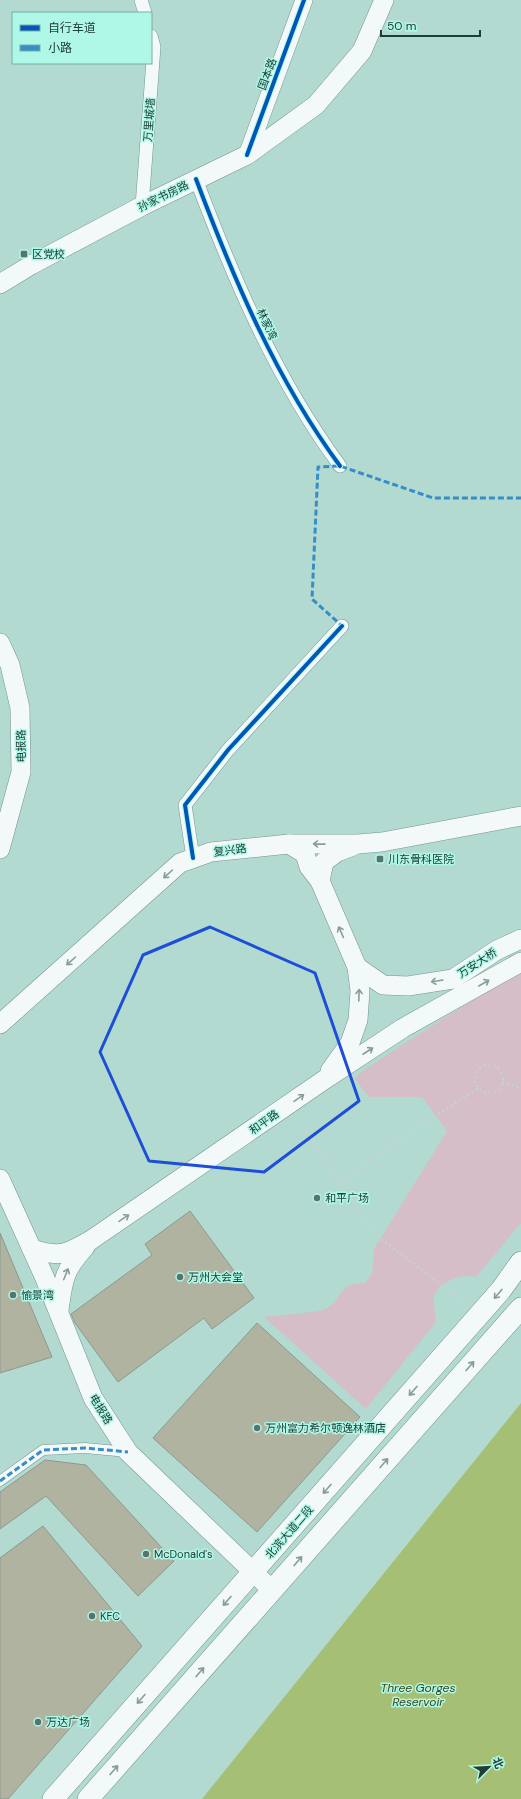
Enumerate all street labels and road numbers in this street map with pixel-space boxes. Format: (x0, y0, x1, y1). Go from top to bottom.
street label: 国本路 (255, 56, 279, 92)
street label: 万里城墙 (140, 98, 158, 142)
street label: 孙家书房路 (135, 178, 191, 214)
street label: 林家湾 (254, 306, 280, 342)
street label: 电报路 (14, 729, 28, 763)
street label: 复兴路 (213, 841, 247, 859)
street label: 万安大桥 (455, 945, 499, 981)
street label: 和平路 (246, 1107, 282, 1137)
street label: 电报路 (87, 1391, 115, 1427)
street label: 北滨大道二段 (262, 1503, 316, 1561)

